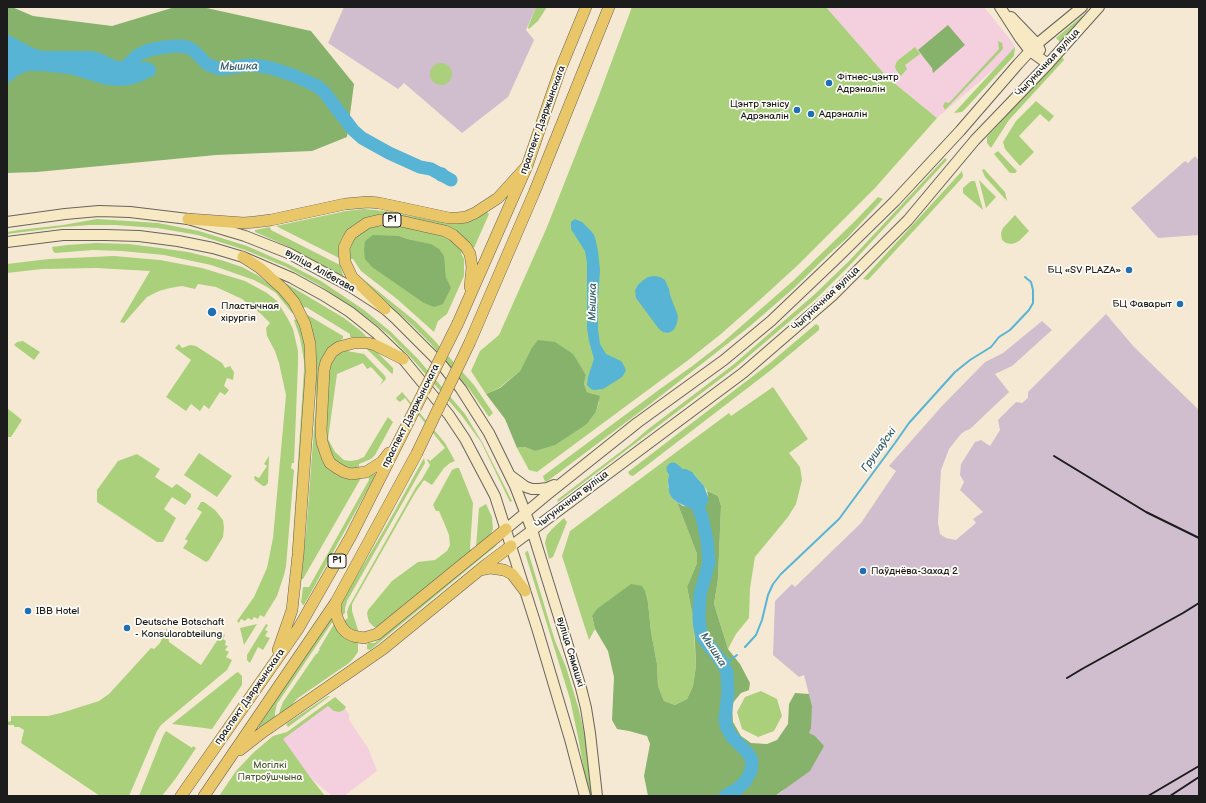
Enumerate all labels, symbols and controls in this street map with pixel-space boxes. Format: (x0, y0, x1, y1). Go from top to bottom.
street label: Чыгуначная вуліца (1013, 26, 1083, 100)
water label: Мышка (220, 60, 258, 74)
street label: праспект Дзяржынскага (518, 64, 568, 176)
place label: Фітнес-цэнтр Адрэналін (837, 71, 899, 94)
marker: Фітнес-цэнтр Адрэналін (824, 78, 834, 88)
place label: Цэнтр тэнісу Адрэналін (730, 98, 789, 122)
marker: Цэнтр тэнісу Адрэналін (792, 105, 802, 115)
place label: Адрэналін (819, 108, 867, 120)
marker: Адрэналін (806, 109, 816, 119)
road number: Р1 (383, 213, 401, 227)
street label: вуліца Алібегава (283, 247, 357, 295)
street label: Чыгуначная вуліца (789, 264, 863, 334)
place label: БЦ «SV PLAZA» (1048, 264, 1121, 276)
marker: БЦ «SV PLAZA» (1124, 265, 1134, 275)
water label: Мышка (586, 283, 600, 321)
place label: БЦ Фаварыт (1112, 298, 1172, 310)
marker: БЦ Фаварыт (1175, 299, 1185, 309)
place label: Пластычная хірургія (221, 300, 279, 324)
marker: Пластычная хірургія (206, 306, 218, 318)
street label: праспект Дзяржынскага (380, 362, 442, 470)
water label: Грушаўскі (859, 425, 899, 475)
street label: Чыгуначная вуліца (533, 469, 611, 531)
road number: Р1 (328, 554, 346, 568)
place label: Паўднёва-Захад 2 (871, 565, 958, 577)
marker: Паўднёва-Захад 2 (858, 566, 868, 576)
place label: IBB Hotel (36, 605, 79, 617)
marker: IBB Hotel (23, 606, 33, 616)
street label: вуліца Сямашкі (554, 615, 586, 689)
place label: Deutsche Botschaft - Konsularabteilung (135, 616, 224, 640)
marker: Deutsche Botschaft - Konsularabteilung (122, 623, 132, 633)
water label: Мышка (697, 631, 729, 669)
street label: праспект Дзяржынскага (212, 647, 288, 747)
park label: Могілкі Пятроўшчына (238, 759, 302, 782)

